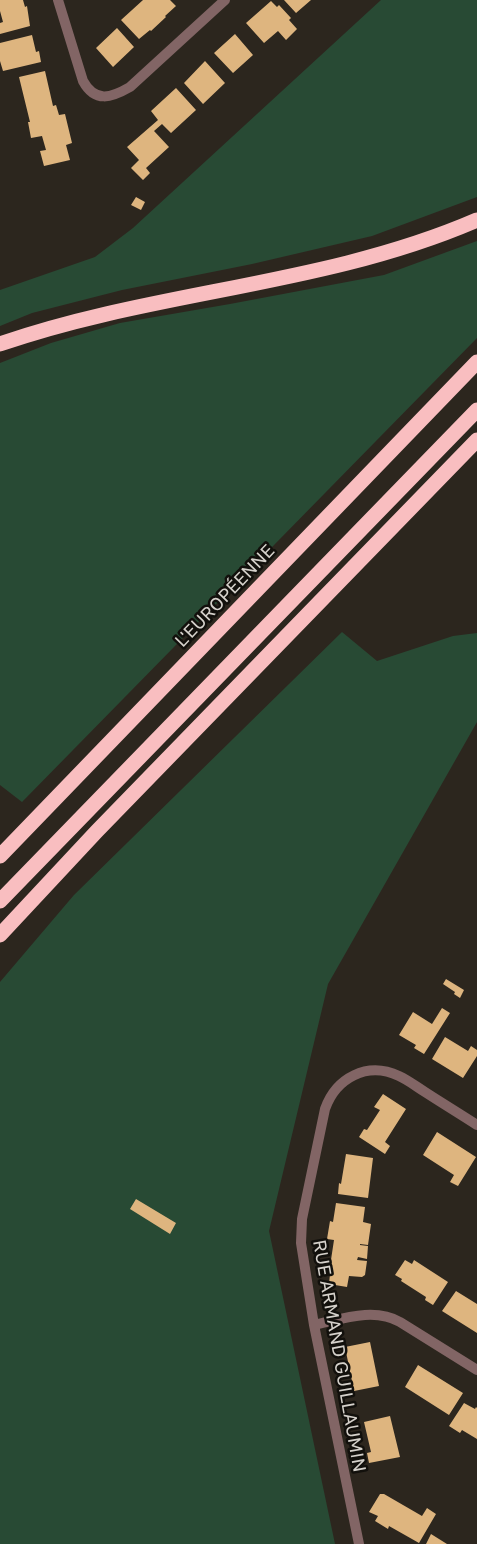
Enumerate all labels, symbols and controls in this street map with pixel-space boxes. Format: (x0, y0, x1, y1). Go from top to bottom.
street label: L'EUROPÉENNE (171, 540, 279, 652)
street label: RUE ARMAND GUILLAUMIN (308, 1238, 370, 1474)

